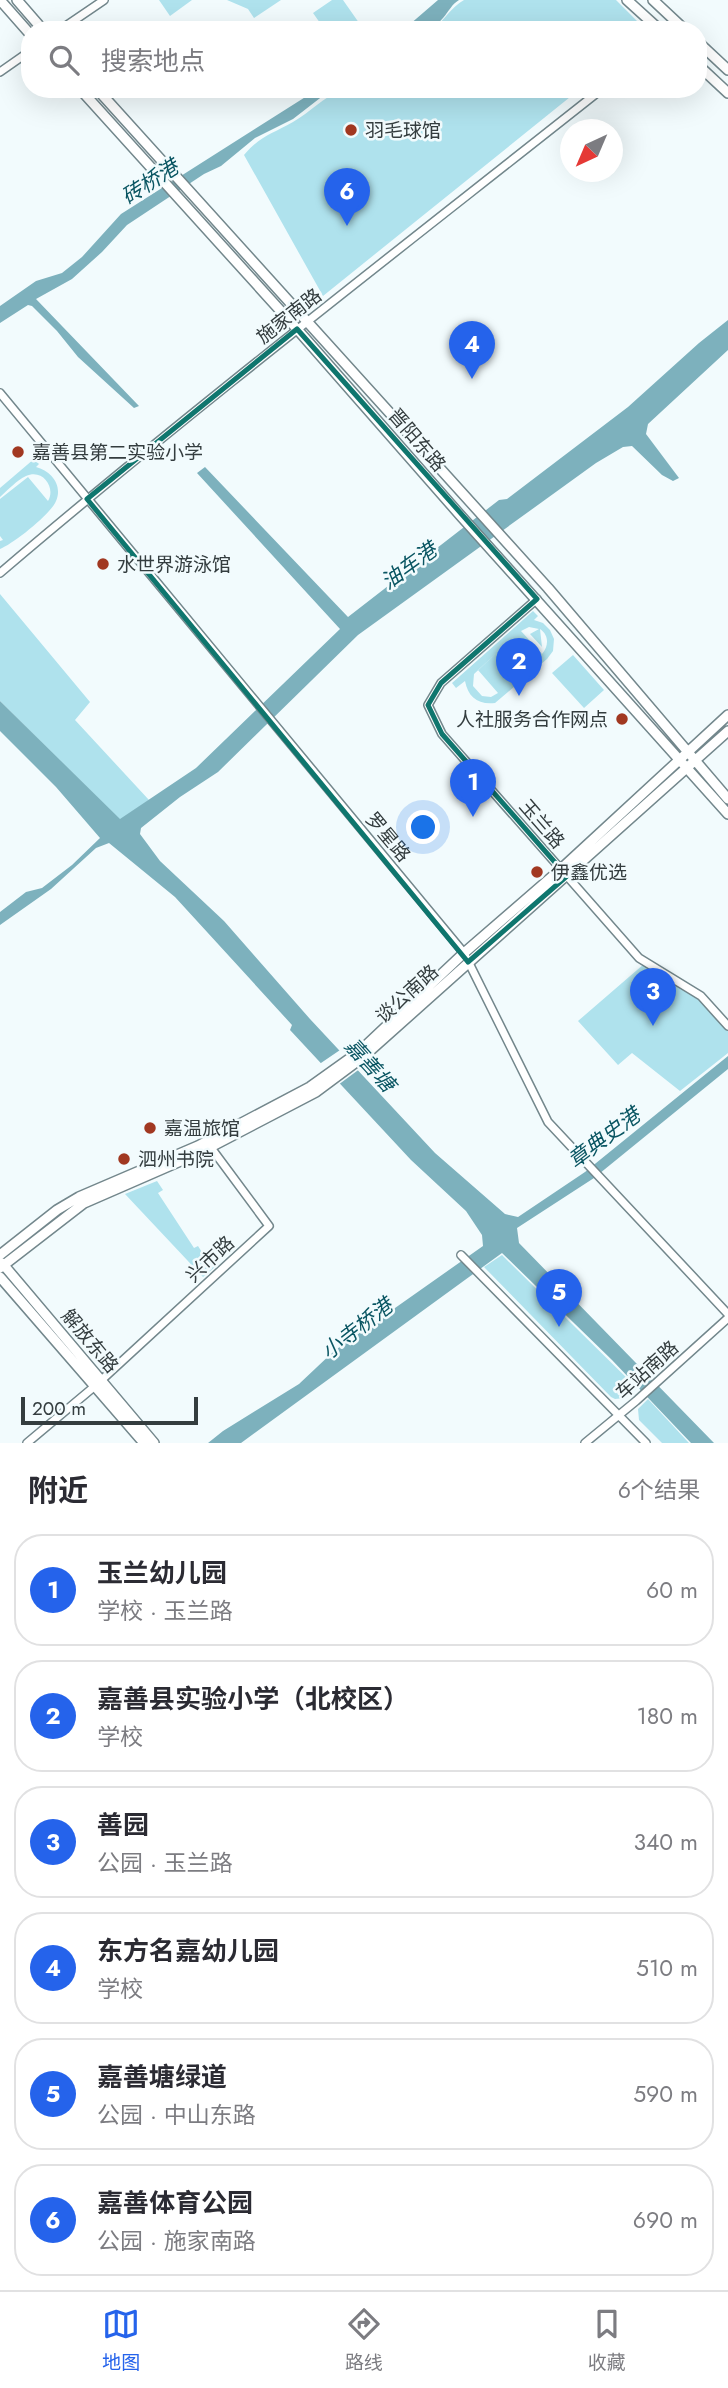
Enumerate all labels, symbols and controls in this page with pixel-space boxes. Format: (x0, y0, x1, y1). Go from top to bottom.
search box (21, 21, 707, 98)
icon: search (45, 41, 83, 79)
text: 搜索地点 (101, 42, 205, 80)
place label: 羽毛球馆 (365, 117, 441, 144)
north arrow (560, 119, 623, 182)
marker: 羽毛球馆 (343, 122, 359, 138)
water label: 砖桥港 (115, 151, 187, 212)
pin: 6 (324, 168, 370, 226)
street label: 施家南路 (251, 282, 327, 350)
pin: 4 (449, 321, 495, 379)
street label: 晋阳东路 (382, 402, 452, 478)
place label: 嘉善县第二实验小学 (32, 439, 203, 466)
marker: 嘉善县第二实验小学 (10, 444, 26, 460)
water label: 油车港 (375, 534, 446, 597)
place label: 水世界游泳馆 (117, 551, 231, 578)
marker: 水世界游泳馆 (95, 556, 111, 572)
pin: 2 (496, 638, 542, 696)
place label: 人社服务合作网点 (456, 706, 608, 733)
marker: 人社服务合作网点 (614, 711, 630, 727)
pin: 1 (450, 759, 496, 817)
street label: 玉兰路 (513, 794, 571, 854)
street label: 罗星路 (359, 806, 417, 868)
your location (406, 810, 440, 844)
place label: 伊鑫优选 (551, 859, 627, 886)
marker: 伊鑫优选 (529, 864, 545, 880)
street label: 谈公南路 (370, 959, 444, 1029)
pin: 3 (630, 968, 676, 1026)
water label: 嘉善塘 (338, 1032, 404, 1101)
water label: 章典史港 (561, 1099, 649, 1175)
place label: 嘉温旅馆 (164, 1115, 240, 1142)
marker: 嘉温旅馆 (142, 1120, 158, 1136)
place label: 泗州书院 (138, 1146, 214, 1173)
marker: 泗州书院 (116, 1151, 132, 1167)
street label: 兴市路 (180, 1230, 240, 1288)
pin: 5 (536, 1269, 582, 1327)
water label: 小寺桥港 (315, 1289, 402, 1367)
street label: 解放东路 (55, 1303, 125, 1379)
street label: 车站南路 (610, 1335, 684, 1405)
scale bar (21, 1394, 198, 1426)
text: 200 m (32, 1395, 86, 1422)
text: 附近 (28, 1469, 88, 1512)
text: 6个结果 (618, 1473, 700, 1507)
text: 玉兰幼儿园 (97, 1554, 227, 1592)
text: 1 (47, 1573, 59, 1607)
text: 60 m (646, 1573, 698, 1607)
text: 学校 · 玉兰路 (97, 1594, 233, 1628)
text: 嘉善县实验小学（北校区） (97, 1680, 409, 1718)
text: 2 (45, 1699, 61, 1733)
text: 180 m (636, 1699, 698, 1733)
text: 学校 (97, 1720, 143, 1754)
text: 善园 (97, 1806, 149, 1844)
text: 3 (46, 1825, 60, 1859)
text: 340 m (633, 1825, 698, 1859)
text: 公园 · 玉兰路 (97, 1846, 233, 1880)
text: 东方名嘉幼儿园 (97, 1932, 279, 1970)
text: 4 (45, 1951, 61, 1985)
text: 510 m (636, 1951, 698, 1985)
text: 学校 (97, 1972, 143, 2006)
text: 嘉善塘绿道 (97, 2058, 227, 2096)
text: 5 (46, 2077, 60, 2111)
text: 590 m (633, 2077, 698, 2111)
text: 公园 · 中山东路 (97, 2098, 256, 2132)
text: 嘉善体育公园 (97, 2184, 253, 2222)
text: 6 (45, 2203, 61, 2237)
text: 690 m (633, 2203, 698, 2237)
text: 公园 · 施家南路 (97, 2224, 256, 2258)
tab: 地图 (102, 2305, 140, 2376)
tab: 路线 (345, 2305, 383, 2376)
tab: 收藏 (588, 2305, 626, 2376)

